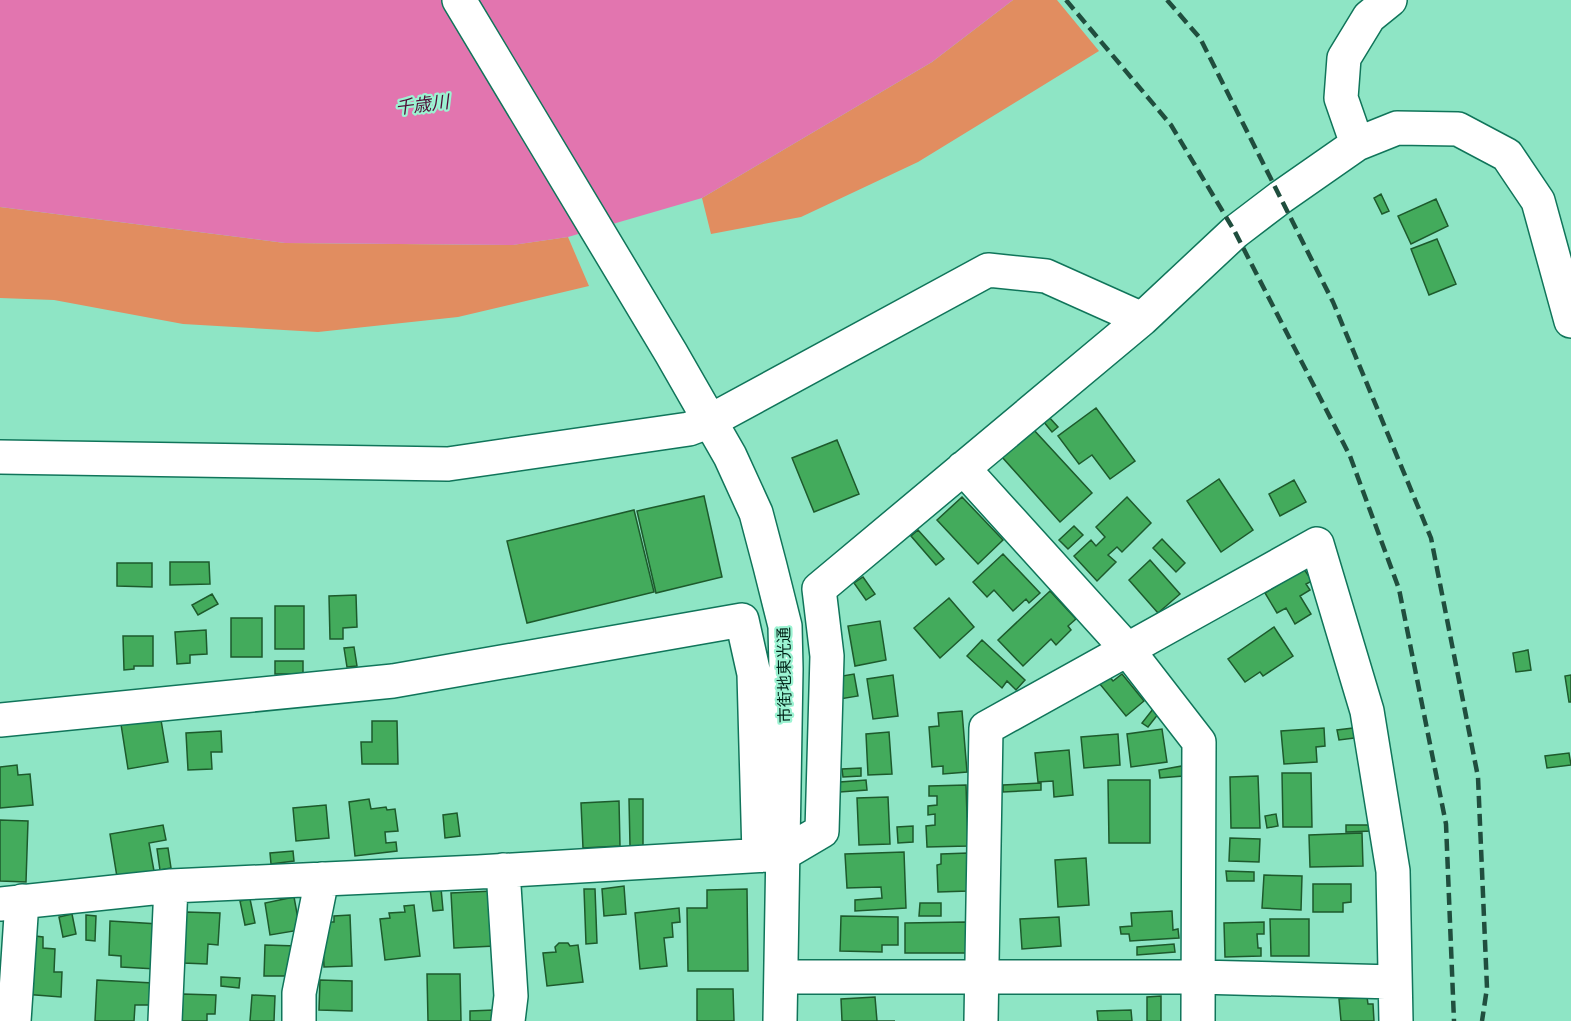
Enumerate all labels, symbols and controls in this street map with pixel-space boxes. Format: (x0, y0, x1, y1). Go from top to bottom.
water label: 千歳川 (394, 91, 452, 119)
street label: 市街地東光通 (774, 627, 795, 723)

